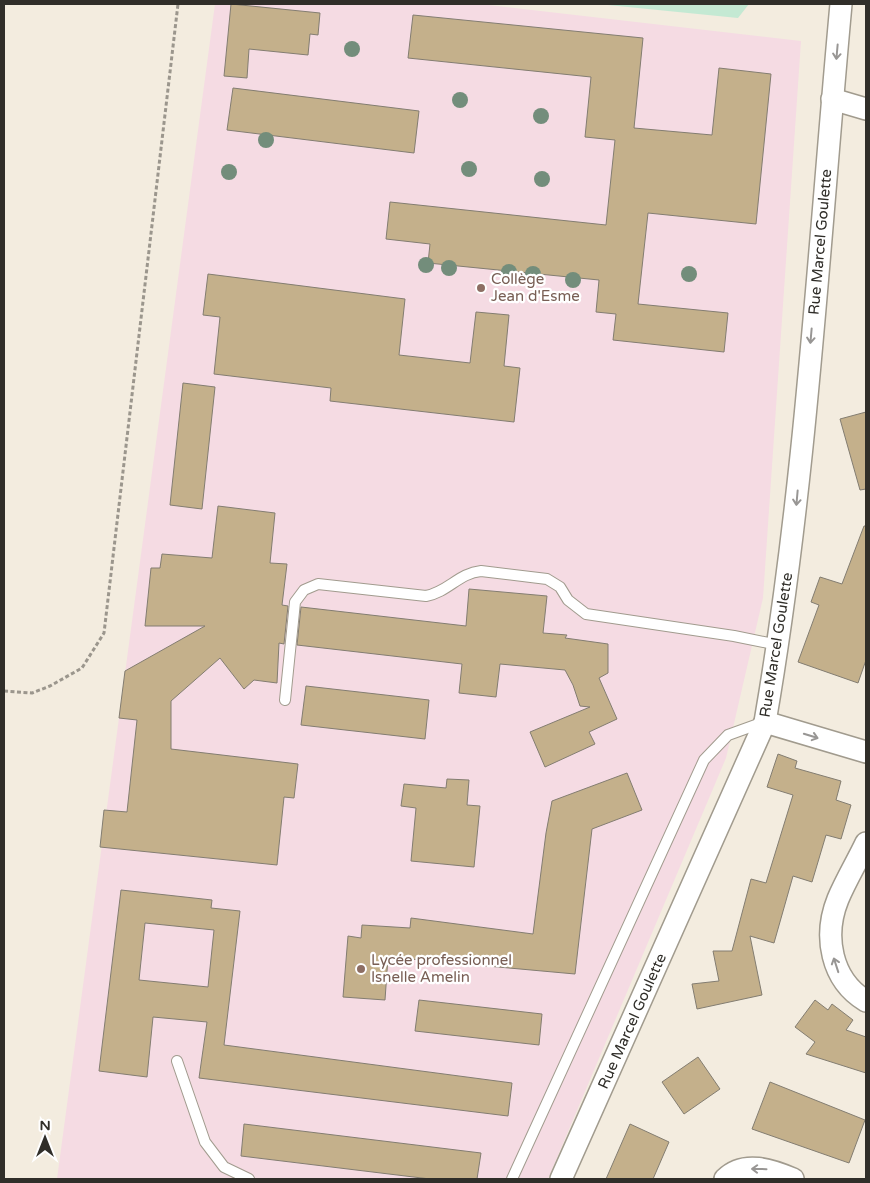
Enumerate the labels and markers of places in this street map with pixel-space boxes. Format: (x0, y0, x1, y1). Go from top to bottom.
place label: Collège Jean d'Esme (491, 270, 580, 305)
marker: Collège Jean d'Esme (475, 282, 487, 294)
place label: Lycée professionnel Isnelle Amelin (371, 951, 512, 986)
marker: Lycée professionnel Isnelle Amelin (355, 963, 367, 975)

